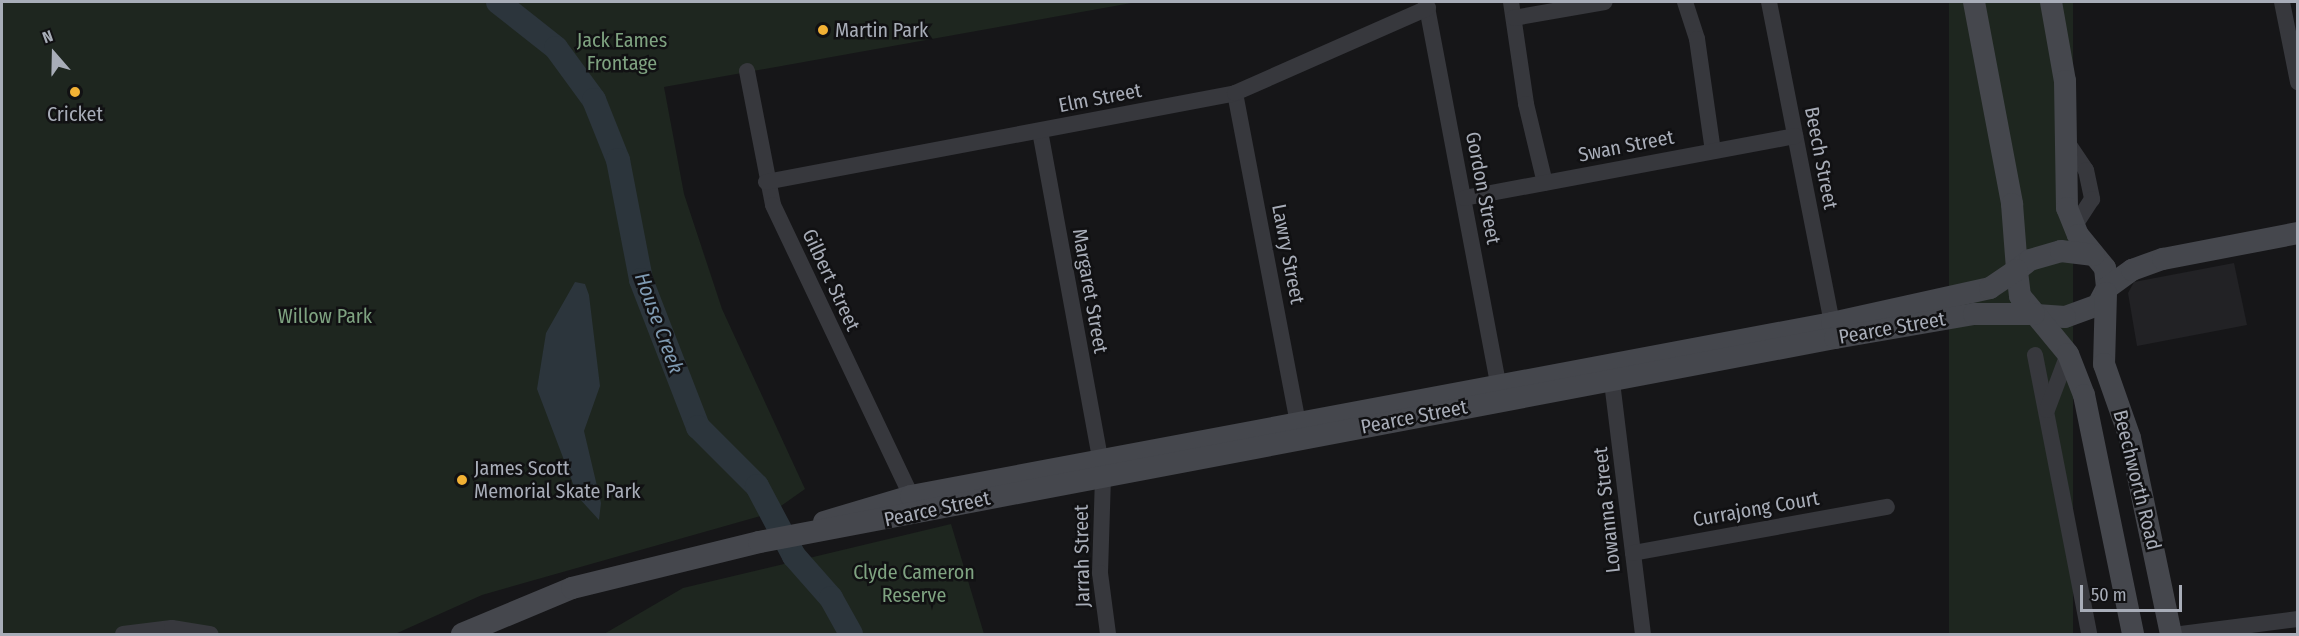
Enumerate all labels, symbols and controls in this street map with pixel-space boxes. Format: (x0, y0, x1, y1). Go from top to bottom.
place label: Martin Park (835, 18, 928, 42)
marker: Martin Park (816, 23, 830, 37)
north arrow (24, 24, 84, 84)
text: N (40, 26, 55, 47)
park label: Jack Eames Frontage (577, 29, 667, 76)
street label: Elm Street (1057, 78, 1143, 118)
marker: Cricket (68, 85, 82, 99)
place label: Cricket (47, 102, 103, 126)
street label: Beech Street (1799, 105, 1843, 211)
street label: Swan Street (1576, 125, 1676, 167)
street label: Gordon Street (1460, 130, 1506, 246)
street label: Lawry Street (1267, 202, 1309, 306)
street label: Gilbert Street (797, 225, 865, 335)
street label: Margaret Street (1067, 227, 1113, 355)
water label: House Creek (629, 269, 689, 377)
park label: Willow Park (278, 304, 372, 328)
street label: Pearce Street (1837, 307, 1947, 349)
street label: Pearce Street (1359, 395, 1469, 439)
street label: Beechworth Road (2108, 407, 2166, 553)
street label: Lowanna Street (1588, 446, 1626, 574)
place label: James Scott Memorial Skate Park (474, 456, 641, 503)
marker: James Scott Memorial Skate Park (455, 473, 469, 487)
street label: Pearce Street (882, 486, 992, 532)
street label: Currajong Court (1691, 486, 1821, 532)
street label: Jarrah Street (1069, 504, 1095, 608)
park label: Clyde Cameron Reserve (853, 561, 975, 608)
scale bar (2083, 573, 2185, 611)
text: 50 m (2091, 584, 2127, 606)

